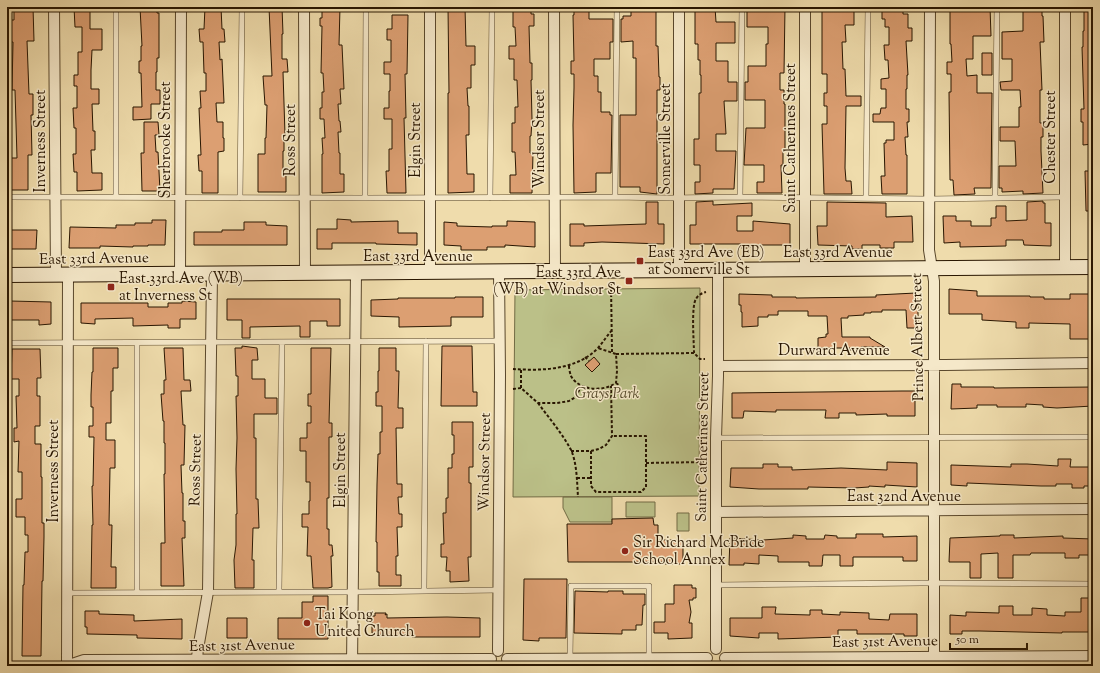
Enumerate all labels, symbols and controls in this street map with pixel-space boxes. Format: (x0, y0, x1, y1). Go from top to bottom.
street label: Saint Catherines Street (781, 63, 802, 213)
street label: Sherbrooke Street (156, 81, 177, 199)
street label: Somerville Street (656, 83, 677, 195)
street label: Inverness Street (31, 90, 52, 192)
street label: Windsor Street (530, 90, 551, 188)
street label: Chester Street (1041, 90, 1062, 184)
street label: Elgin Street (406, 102, 427, 178)
street label: Ross Street (281, 104, 302, 176)
place label: East 33rd Ave (EB) at Somerville St (648, 243, 764, 281)
street label: East 33rd Avenue (783, 243, 893, 264)
street label: East 33rd Avenue (363, 247, 473, 268)
street label: East 33rd Avenue (39, 248, 149, 271)
marker: East 33rd Ave (EB) at Somerville St (635, 256, 645, 266)
place label: East 33rd Ave (WB) at Windsor St (493, 263, 621, 301)
place label: East 33rd Ave (WB) at Inverness St (119, 269, 243, 307)
street label: Prince Albert Street (907, 273, 930, 401)
marker: East 33rd Ave (WB) at Windsor St (624, 276, 634, 286)
marker: East 33rd Ave (WB) at Inverness St (106, 282, 116, 292)
street label: Durward Avenue (778, 341, 890, 362)
street label: Saint Catherines Street (692, 372, 715, 522)
park label: Grays Park (575, 384, 639, 405)
street label: Windsor Street (474, 412, 497, 512)
street label: Inverness Street (44, 420, 65, 522)
street label: Elgin Street (331, 432, 352, 508)
street label: Ross Street (185, 434, 208, 506)
street label: East 32nd Avenue (847, 487, 961, 508)
place label: Sir Richard McBride School Annex (633, 533, 764, 571)
marker: Sir Richard McBride School Annex (620, 546, 630, 556)
place label: Tai Kong United Church (315, 605, 415, 643)
marker: Tai Kong United Church (302, 618, 312, 628)
scale bar (950, 625, 1027, 651)
street label: East 31st Avenue (832, 631, 938, 654)
text: 50 m (955, 631, 979, 649)
street label: East 31st Avenue (189, 635, 295, 658)

